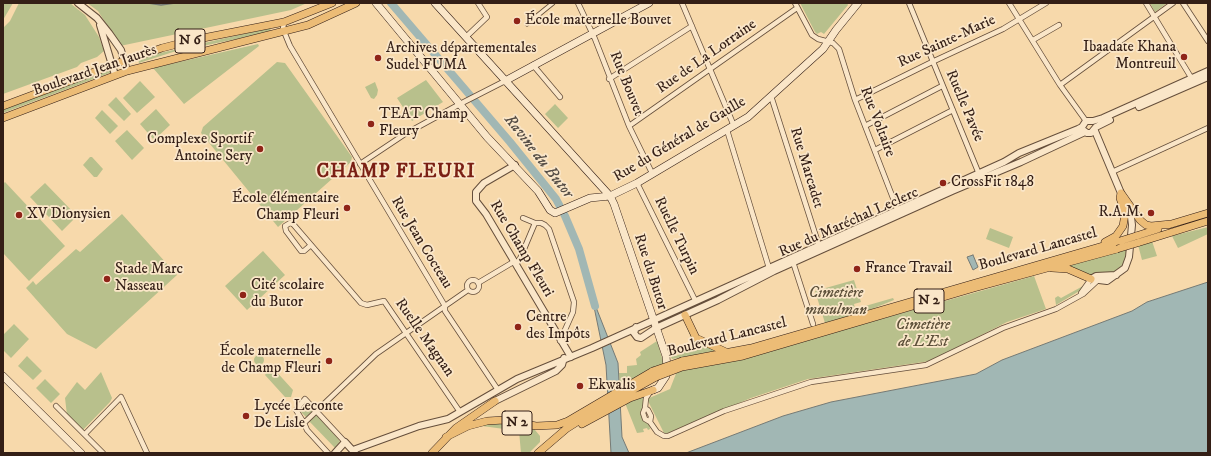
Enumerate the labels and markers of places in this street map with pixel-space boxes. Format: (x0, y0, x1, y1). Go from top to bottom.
place label: École maternelle Bouvet (525, 12, 671, 30)
marker: École maternelle Bouvet (512, 16, 522, 26)
place label: Ibaadate Khana Montreuil (1083, 39, 1176, 74)
place label: Archives départementales Sudel FUMA (386, 40, 537, 75)
marker: Ibaadate Khana Montreuil (1179, 52, 1189, 62)
marker: Archives départementales Sudel FUMA (373, 53, 383, 63)
place label: TEAT Champ Fleury (379, 106, 468, 141)
marker: TEAT Champ Fleury (366, 119, 376, 129)
place label: Complexe Sportif Antoine Sery (147, 131, 252, 166)
marker: Complexe Sportif Antoine Sery (255, 144, 265, 154)
place label: CrossFit 1848 (951, 174, 1034, 192)
marker: CrossFit 1848 (938, 178, 948, 188)
place label: École élémentaire Champ Fleuri (232, 190, 339, 225)
marker: École élémentaire Champ Fleuri (342, 203, 352, 213)
place label: R.A.M. (1099, 204, 1143, 222)
place label: XV Dionysien (27, 206, 111, 224)
marker: R.A.M. (1146, 208, 1156, 218)
marker: XV Dionysien (14, 210, 24, 220)
place label: France Travail (865, 260, 952, 278)
place label: Stade Marc Nasseau (115, 261, 183, 296)
marker: France Travail (852, 264, 862, 274)
marker: Stade Marc Nasseau (102, 274, 112, 284)
place label: Cité scolaire du Butor (251, 277, 324, 312)
marker: Cité scolaire du Butor (238, 290, 248, 300)
place label: Centre des Impôts (526, 309, 590, 344)
marker: Centre des Impôts (513, 322, 523, 332)
place label: École maternelle de Champ Fleuri (219, 343, 321, 378)
marker: École maternelle de Champ Fleuri (324, 356, 334, 366)
place label: Ekwalis (588, 377, 635, 395)
marker: Ekwalis (575, 381, 585, 391)
place label: Lycée Leconte De Lisle (254, 398, 343, 433)
marker: Lycée Leconte De Lisle (241, 411, 251, 421)

